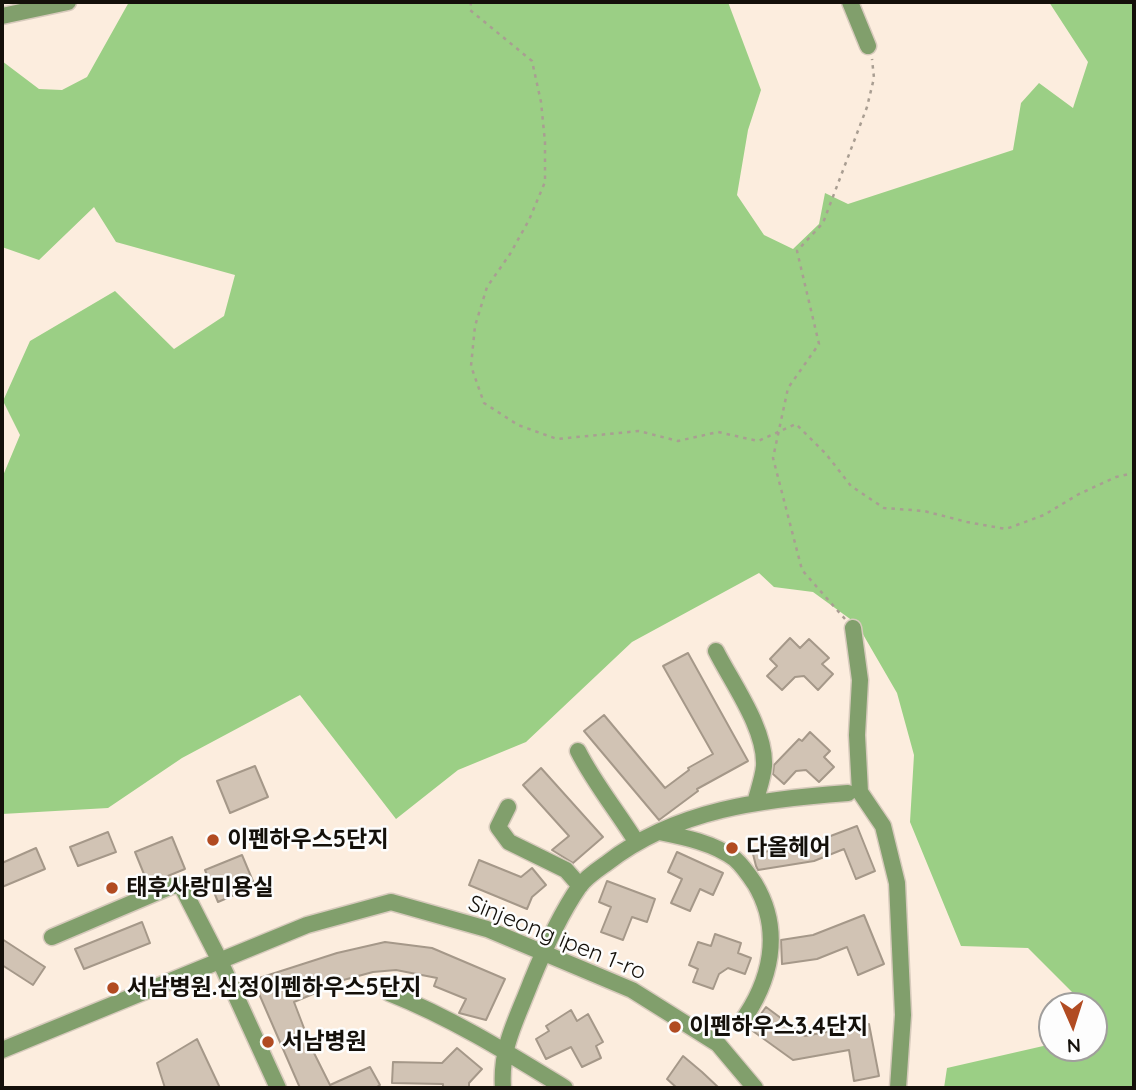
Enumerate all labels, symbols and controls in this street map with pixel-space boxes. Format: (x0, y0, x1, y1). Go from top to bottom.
place label: 이펜하우스5단지 (227, 826, 388, 854)
marker: 이펜하우스5단지 (205, 832, 221, 848)
place label: 다올헤어 (746, 834, 831, 862)
marker: 다올헤어 (724, 840, 740, 856)
place label: 태후사랑미용실 (126, 874, 274, 902)
marker: 태후사랑미용실 (104, 880, 120, 896)
street label: Sinjeong ipen 1-ro (464, 890, 650, 986)
place label: 서남병원.신정이펜하우스5단지 (127, 974, 421, 1002)
marker: 서남병원.신정이펜하우스5단지 (105, 980, 121, 996)
north arrow (1038, 992, 1108, 1062)
place label: 이펜하우스3.4단지 (689, 1013, 868, 1041)
marker: 이펜하우스3.4단지 (667, 1019, 683, 1035)
place label: 서남병원 (282, 1028, 367, 1056)
marker: 서남병원 (260, 1034, 276, 1050)
text: N (1066, 1034, 1082, 1058)

